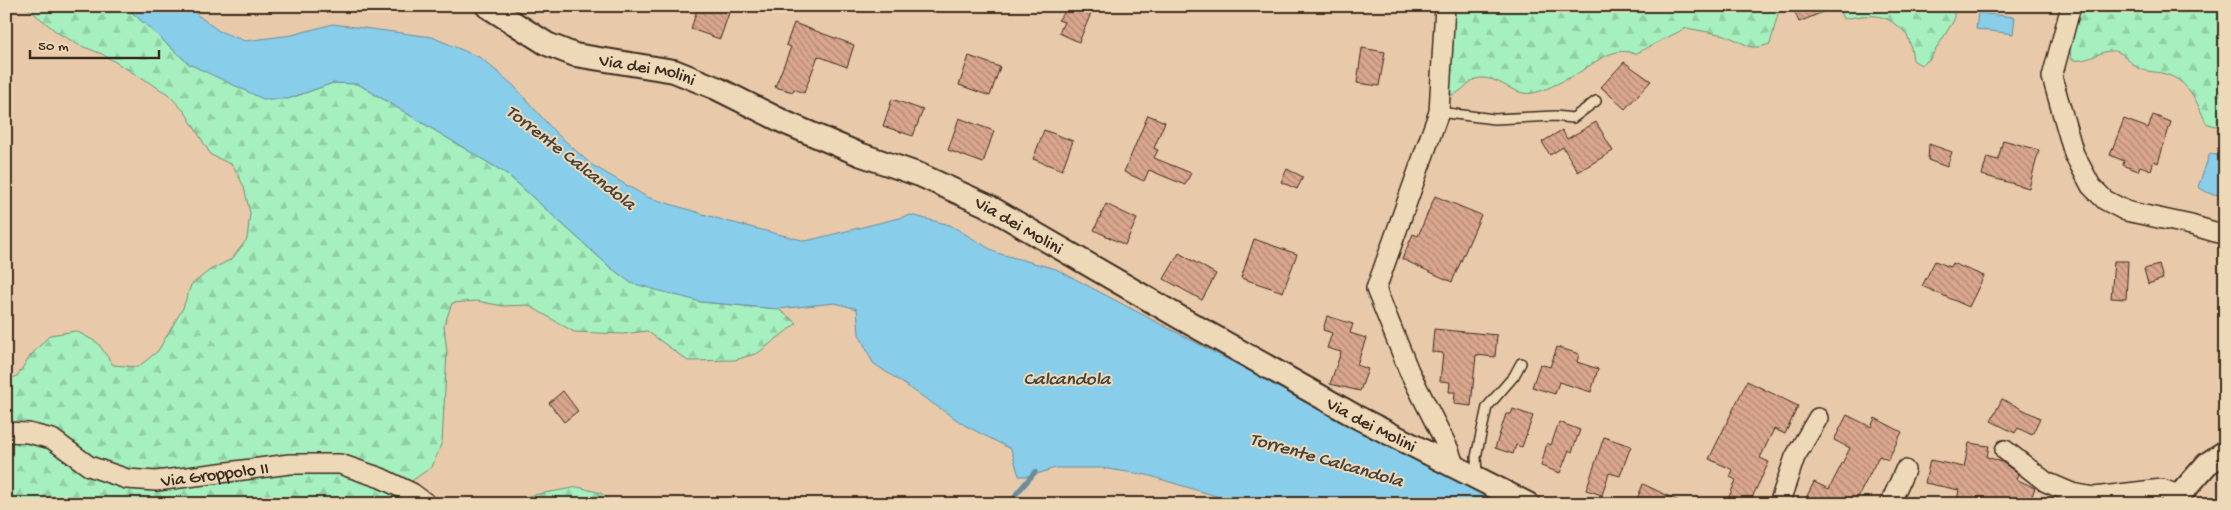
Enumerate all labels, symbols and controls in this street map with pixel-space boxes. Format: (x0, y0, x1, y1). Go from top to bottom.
scale bar (30, 28, 159, 60)
text: 50 m (38, 38, 69, 56)
street label: Via dei Molini (596, 51, 698, 92)
water label: Torrente Calcandola (500, 101, 640, 217)
street label: Via dei Molini (970, 193, 1066, 260)
water label: Calcandola (1024, 369, 1112, 392)
street label: Via dei Molini (1321, 393, 1419, 458)
water label: Torrente Calcandola (1247, 428, 1407, 495)
street label: Via Groppolo II (159, 459, 270, 493)

